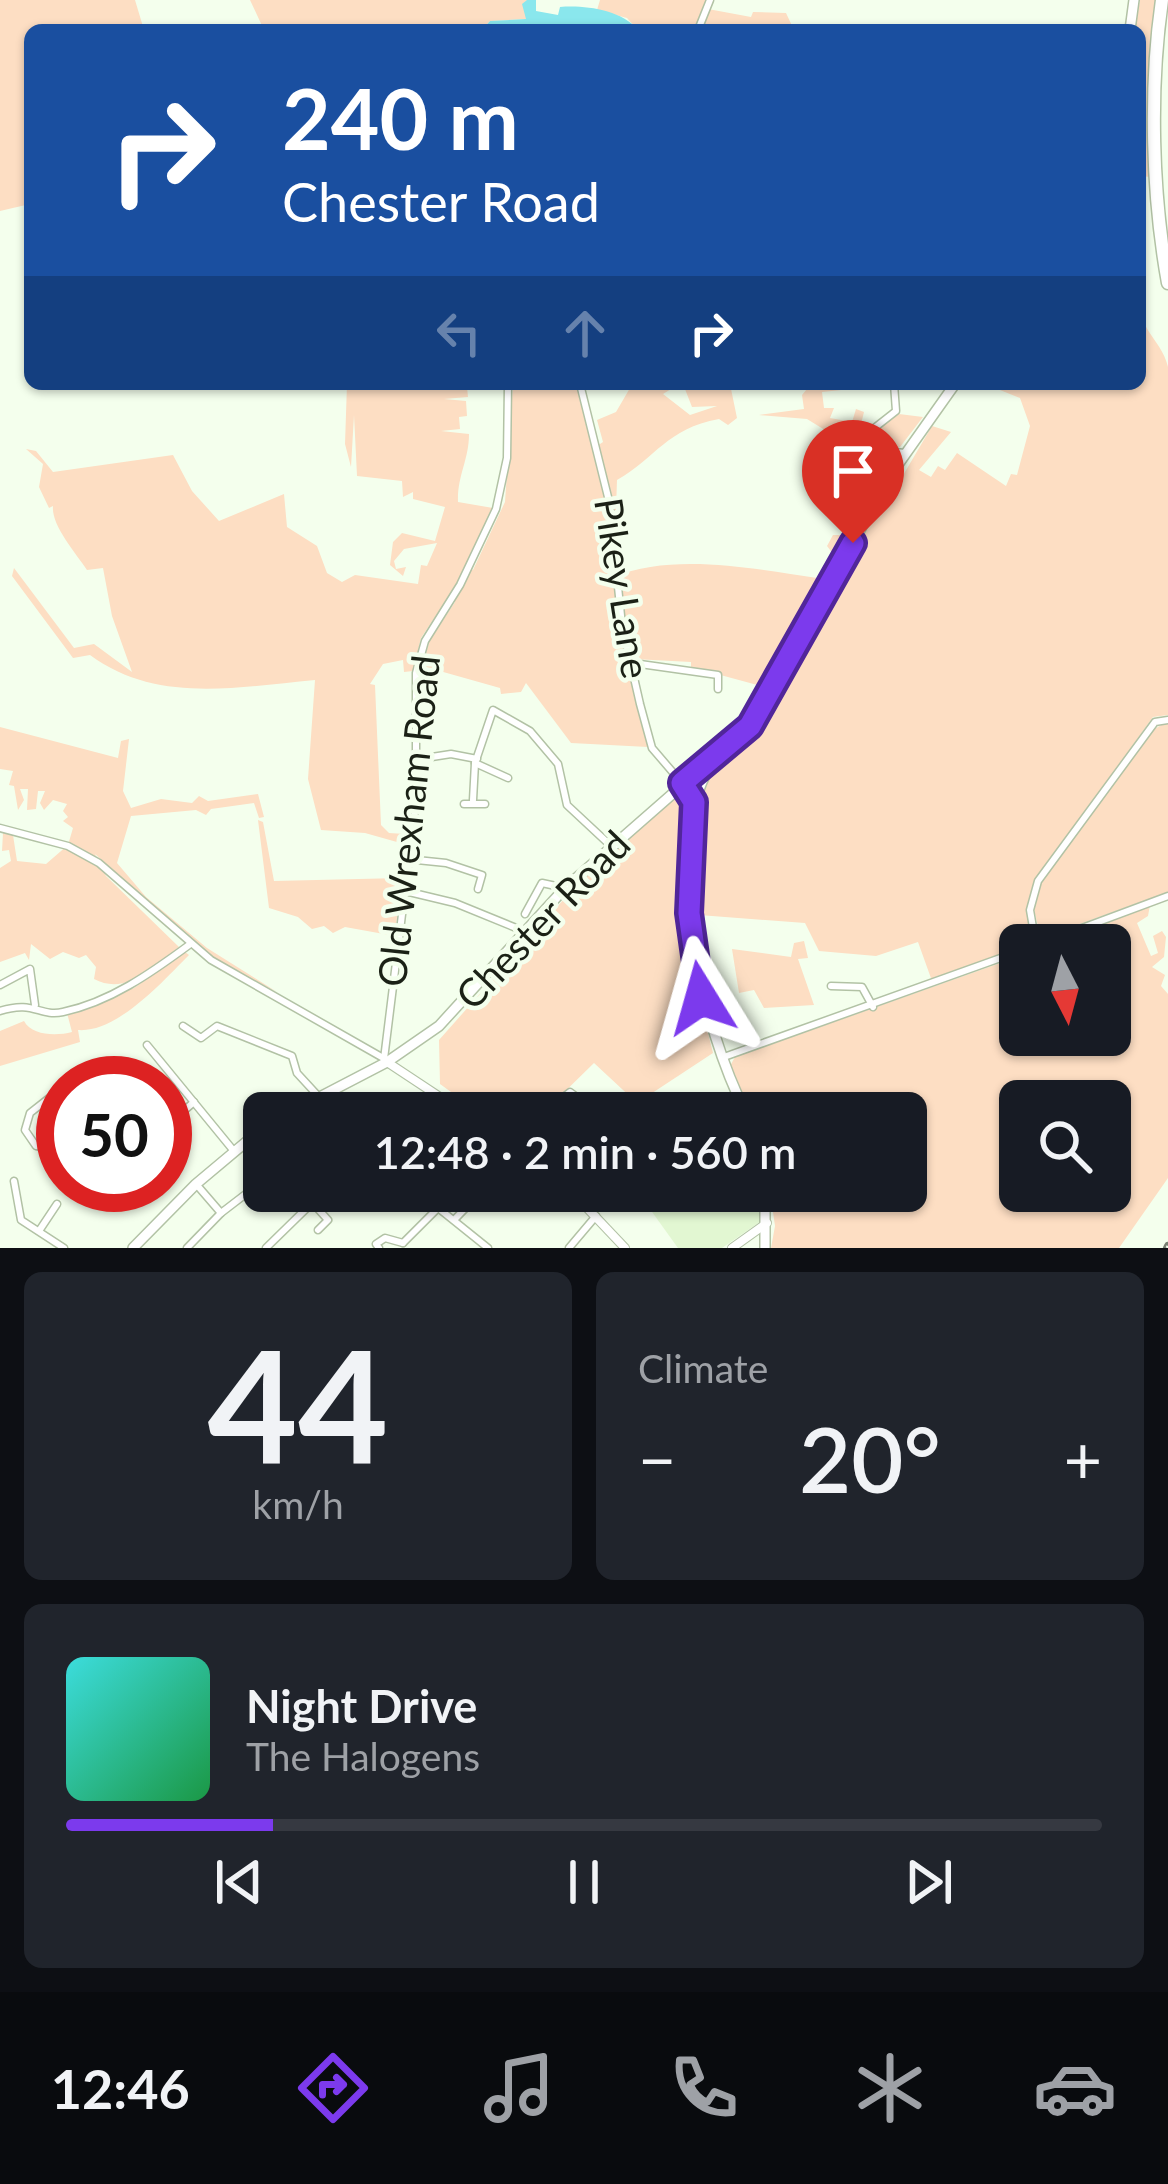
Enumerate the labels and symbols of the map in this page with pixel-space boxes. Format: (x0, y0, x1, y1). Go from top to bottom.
pin (802, 420, 904, 543)
street label: Pikey Lane (586, 494, 660, 681)
street label: Old Wrexham Road (368, 653, 448, 989)
street label: Chester Road (446, 821, 639, 1018)
north arrow (999, 924, 1131, 1056)
position arrow (638, 935, 764, 1061)
speed limit sign: 50 (36, 1056, 192, 1212)

